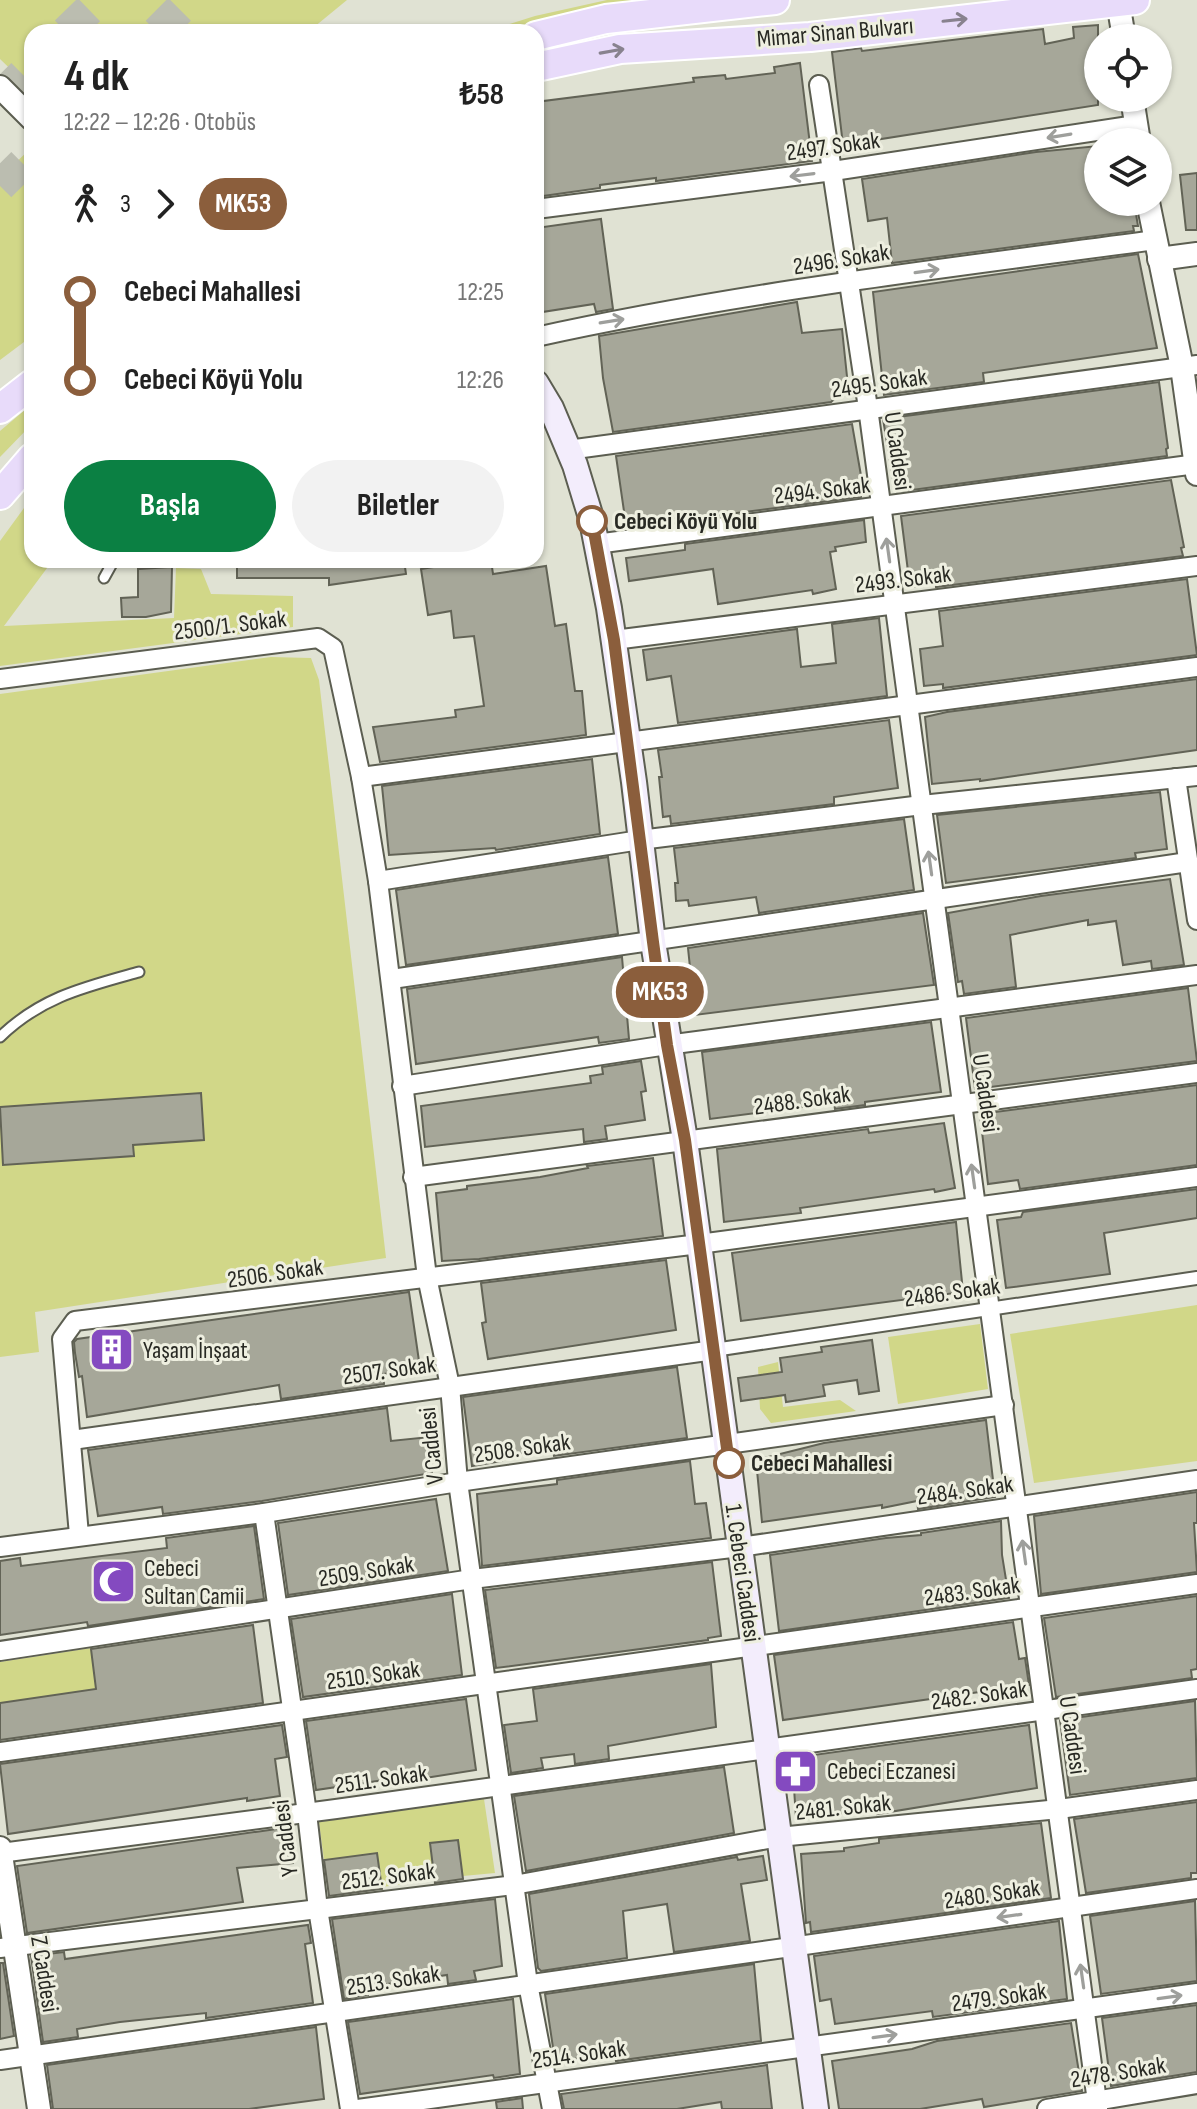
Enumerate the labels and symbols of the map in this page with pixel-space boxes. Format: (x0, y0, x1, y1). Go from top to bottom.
street label: Mimar Sinan Bulvarı (756, 11, 915, 54)
one-way arrow (941, 13, 968, 28)
one-way arrow (599, 43, 625, 58)
street label: 2497. Sokak (784, 126, 882, 167)
one-way arrow (1047, 130, 1072, 145)
one-way arrow (790, 168, 815, 183)
street label: 2496. Sokak (791, 238, 891, 281)
one-way arrow (914, 263, 939, 278)
one-way arrow (599, 313, 625, 328)
street label: 2495. Sokak (829, 362, 929, 405)
street label: U Caddesi (878, 410, 917, 492)
street label: 2494. Sokak (772, 470, 872, 511)
marker: Cebeci Köyü Yolu (577, 506, 607, 536)
place label: Cebeci Köyü Yolu (614, 507, 757, 536)
one-way arrow (880, 537, 895, 563)
street label: 2493. Sokak (853, 559, 953, 600)
street label: 2500/1. Sokak (172, 604, 288, 647)
one-way arrow (922, 851, 937, 876)
line badge: MK53 (604, 966, 716, 1018)
street label: U Caddesi (966, 1052, 1005, 1134)
street label: 2488. Sokak (752, 1079, 852, 1122)
one-way arrow (965, 1164, 980, 1189)
street label: 2506. Sokak (225, 1252, 325, 1295)
street label: 2486. Sokak (902, 1271, 1002, 1314)
building icon: Yaşam İnşaat (88, 1326, 136, 1374)
place label: Yaşam İnşaat (143, 1336, 248, 1365)
street label: 2507. Sokak (341, 1350, 438, 1391)
street label: V Caddesi (413, 1406, 450, 1486)
street label: 2508. Sokak (472, 1427, 572, 1470)
marker: Cebeci Mahallesi (714, 1448, 744, 1478)
place label: Cebeci Mahallesi (751, 1449, 893, 1478)
street label: 2484. Sokak (915, 1469, 1015, 1512)
street label: 1. Cebeci Caddesi (718, 1502, 767, 1644)
one-way arrow (1016, 1540, 1031, 1565)
street label: 2509. Sokak (316, 1550, 416, 1593)
place label: Cebeci Sultan Camii (144, 1554, 244, 1611)
mosque icon: Cebeci Sultan Camii (89, 1558, 137, 1606)
street label: 2483. Sokak (922, 1570, 1022, 1613)
street label: 2510. Sokak (324, 1655, 422, 1696)
street label: 2482. Sokak (929, 1674, 1029, 1717)
street label: U Caddesi (1053, 1694, 1092, 1776)
pharmacy icon: Cebeci Eczanesi (772, 1747, 820, 1795)
place label: Cebeci Eczanesi (827, 1757, 956, 1786)
street label: 2511. Sokak (333, 1759, 429, 1800)
street label: 2481. Sokak (794, 1788, 892, 1827)
street label: Y Caddesi (266, 1798, 305, 1878)
street label: 2512. Sokak (340, 1856, 437, 1897)
street label: 2480. Sokak (942, 1873, 1042, 1916)
one-way arrow (997, 1909, 1022, 1924)
street label: Z Caddesi (24, 1934, 65, 2014)
street label: 2513. Sokak (344, 1959, 442, 2002)
one-way arrow (1074, 1964, 1089, 1989)
street label: 2479. Sokak (950, 1976, 1048, 2018)
one-way arrow (1157, 1989, 1182, 2004)
one-way arrow (872, 2028, 897, 2043)
street label: 2514. Sokak (530, 2034, 628, 2075)
street label: 2478. Sokak (1069, 2051, 1168, 2094)

